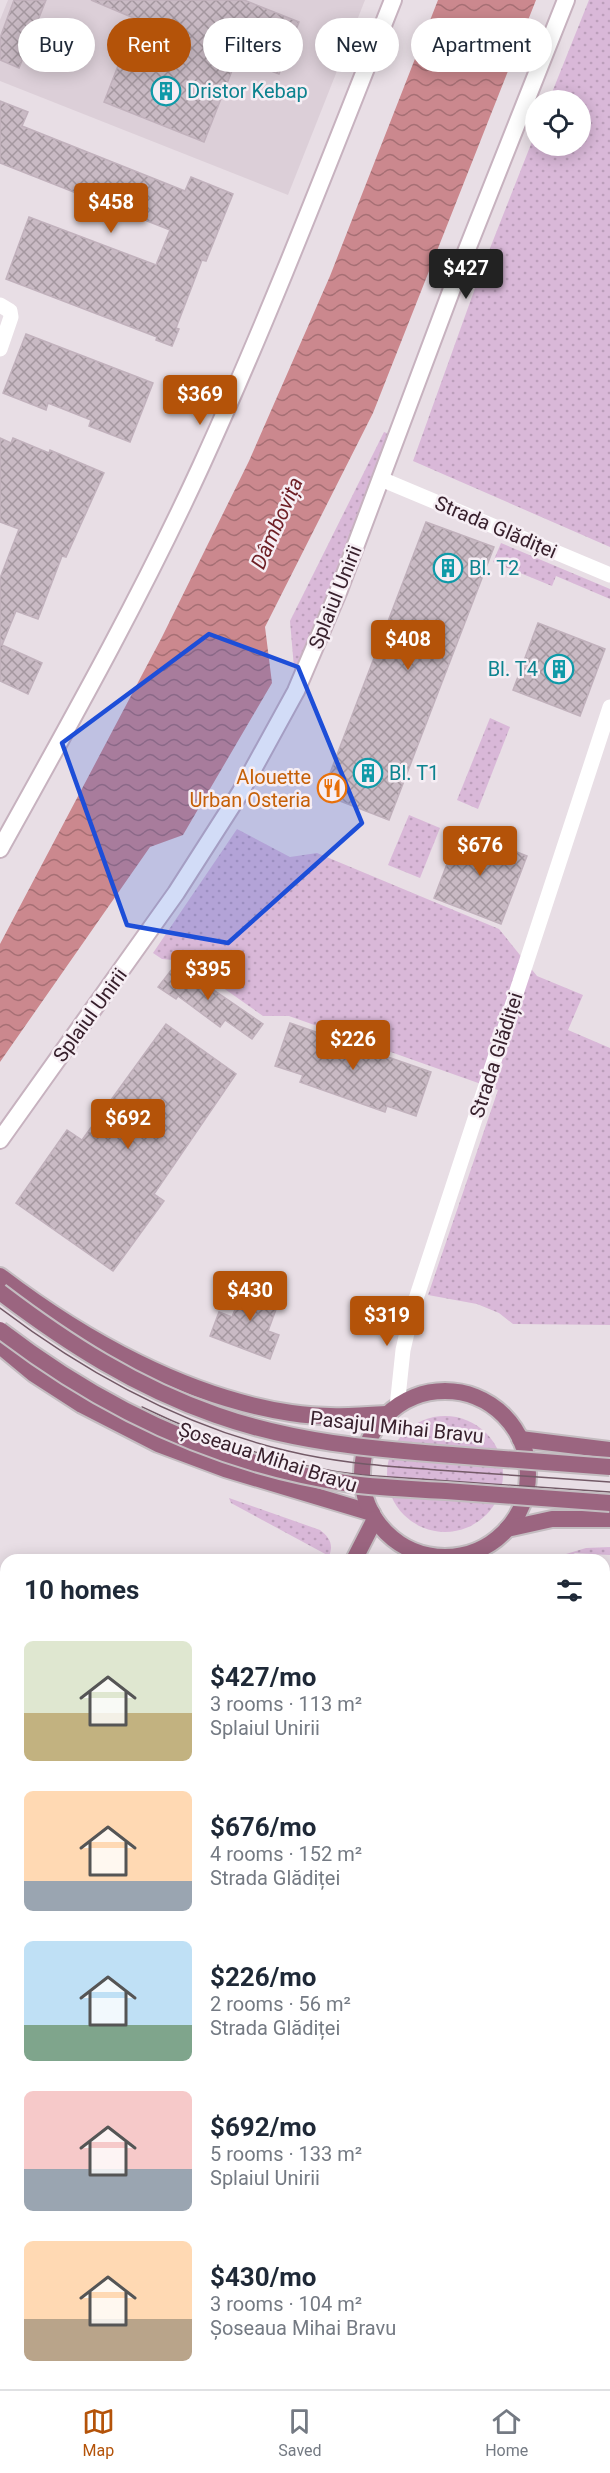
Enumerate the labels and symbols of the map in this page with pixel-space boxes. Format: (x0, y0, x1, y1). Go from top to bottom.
building icon: Dristor Kebap (150, 75, 182, 107)
place label: Dristor Kebap (187, 79, 308, 103)
pin: $458 (75, 183, 147, 234)
pin: $427 (430, 249, 502, 300)
pin: $369 (164, 375, 236, 426)
water label: Dâmbovița (246, 473, 308, 573)
street label: Strada Glădiței (431, 490, 561, 564)
street label: Splaiul Unirii (303, 542, 367, 652)
building icon: Bl. T2 (432, 552, 464, 584)
place label: Bl. T2 (469, 556, 519, 580)
pin: $408 (372, 620, 444, 671)
building icon: Bl. T4 (543, 653, 575, 685)
place label: Bl. T4 (488, 657, 538, 681)
building icon: Bl. T1 (352, 757, 384, 789)
place label: Bl. T1 (389, 761, 439, 785)
place label: Alouette Urban Osteria (189, 765, 311, 812)
restaurant icon: Alouette Urban Osteria (316, 772, 348, 804)
pin: $676 (444, 826, 516, 877)
pin: $395 (172, 950, 244, 1001)
street label: Splaiul Unirii (48, 963, 132, 1067)
street label: Strada Glădiței (464, 989, 529, 1121)
pin: $226 (317, 1020, 389, 1071)
pin: $692 (92, 1099, 164, 1150)
pin: $430 (214, 1271, 286, 1322)
pin: $319 (351, 1296, 423, 1347)
street label: Pasajul Mihai Bravu (309, 1406, 485, 1448)
street label: Șoseaua Mihai Bravu (176, 1417, 360, 1497)

